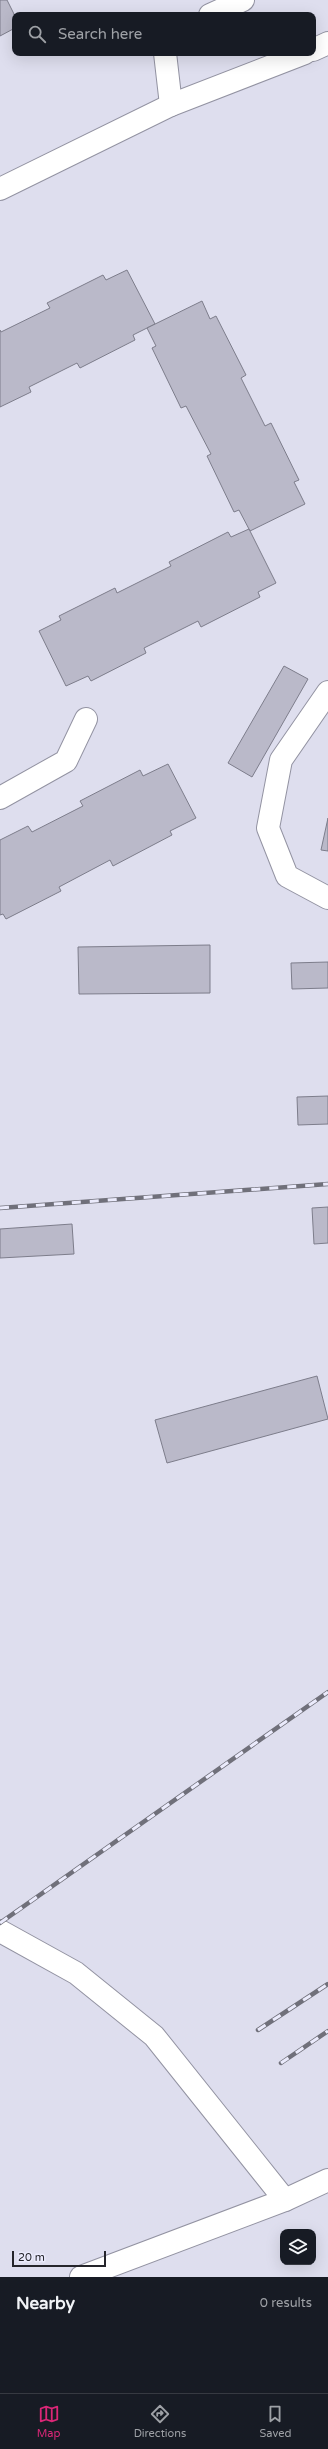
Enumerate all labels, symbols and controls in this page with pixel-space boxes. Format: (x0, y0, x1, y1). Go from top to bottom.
search box (12, 12, 316, 56)
icon: search (26, 23, 48, 45)
text: Search here (58, 25, 142, 43)
map controls (280, 2229, 316, 2265)
button: layers (280, 2229, 316, 2265)
scale bar (12, 2249, 106, 2268)
text: 20 m (18, 2251, 45, 2264)
text: Nearby (16, 2293, 75, 2314)
text: 0 results (260, 2295, 312, 2311)
tab: Map (37, 2403, 60, 2440)
tab: Directions (134, 2403, 186, 2440)
tab: Saved (260, 2403, 291, 2440)

